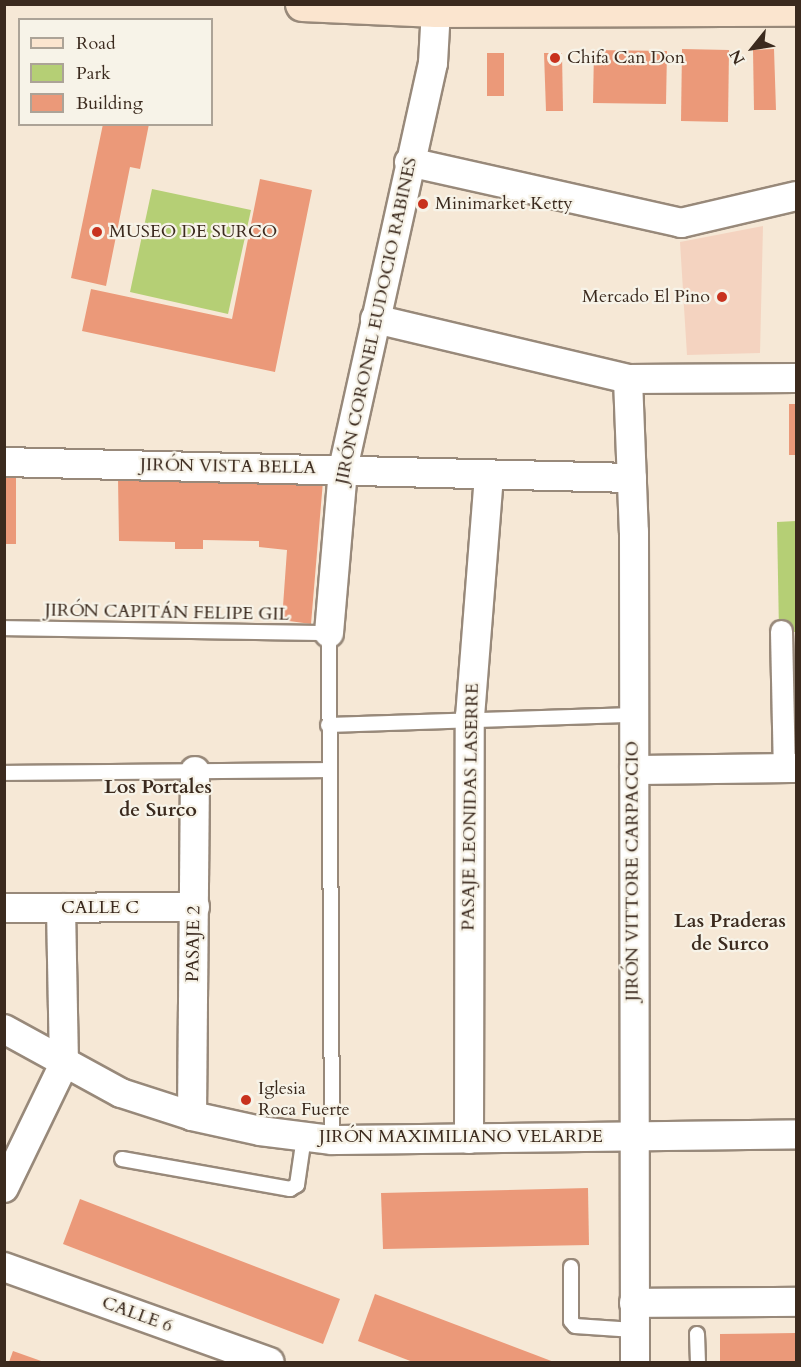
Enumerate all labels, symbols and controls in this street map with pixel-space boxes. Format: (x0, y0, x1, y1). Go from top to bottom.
legend (18, 18, 213, 126)
north arrow (723, 18, 783, 78)
text: Road (76, 31, 116, 56)
text: N (724, 45, 750, 69)
place label: Chifa Can Don (567, 47, 685, 69)
marker: Chifa Can Don (548, 51, 562, 65)
text: Park (76, 61, 111, 86)
text: Building (76, 91, 143, 116)
street label: JIRÓN CORONEL EUDOCIO RABINES (332, 155, 422, 487)
place label: Minimarket Ketty (435, 193, 573, 215)
marker: Minimarket Ketty (416, 197, 430, 211)
place label: MUSEO DE SURCO (109, 221, 277, 243)
marker: MUSEO DE SURCO (90, 225, 104, 239)
place label: Mercado El Pino (582, 286, 710, 308)
marker: Mercado El Pino (715, 290, 729, 304)
street label: JIRÓN VISTA BELLA (140, 455, 316, 479)
street label: JIRÓN CAPITÁN FELIPE GIL (44, 600, 290, 626)
street label: PASAJE LEONIDAS LASERRE (458, 683, 484, 931)
street label: JIRÓN VITTORE CARPACCIO (622, 741, 644, 1001)
district label: Los Portales de Surco (104, 775, 212, 822)
street label: CALLE C (61, 897, 139, 919)
street label: PASAJE 2 (183, 906, 205, 982)
district label: Las Praderas de Surco (674, 909, 786, 956)
place label: Iglesia Roca Fuerte (258, 1079, 350, 1122)
marker: Iglesia Roca Fuerte (239, 1093, 253, 1107)
street label: JIRÓN MAXIMILIANO VELARDE (319, 1126, 603, 1148)
street label: CALLE 6 (99, 1292, 175, 1338)

